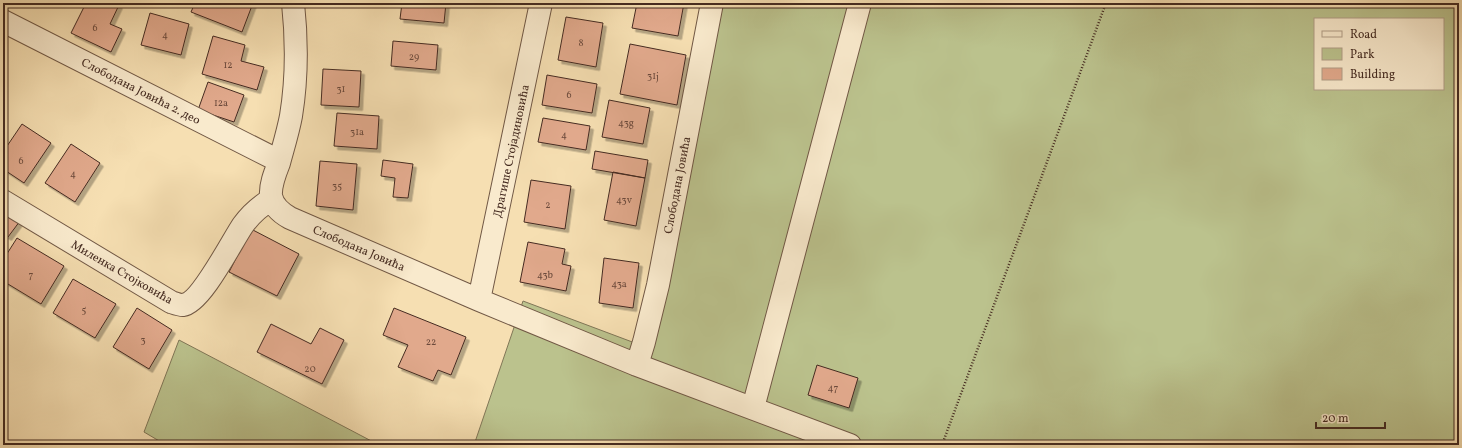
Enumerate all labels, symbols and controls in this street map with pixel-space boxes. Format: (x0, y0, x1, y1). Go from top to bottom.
legend (1314, 18, 1444, 90)
house number: 6 (92, 21, 98, 35)
text: Road (1350, 27, 1377, 43)
house number: 4 (162, 28, 168, 42)
house number: 8 (578, 36, 584, 50)
text: Park (1350, 47, 1375, 63)
house number: 29 (409, 50, 419, 64)
street label: Слободана Јовића 2. део (78, 55, 203, 129)
house number: 12 (223, 58, 233, 72)
text: Building (1350, 67, 1395, 83)
house number: 31j (647, 69, 659, 83)
house number: 31 (336, 82, 346, 96)
street label: Драгише Стојадиновића (490, 83, 534, 219)
house number: 6 (566, 88, 572, 102)
house number: 12a (214, 96, 228, 110)
house number: 43g (618, 116, 634, 130)
house number: 31a (350, 125, 364, 139)
house number: 4 (561, 128, 567, 142)
street label: Слободана Јовића (661, 135, 695, 235)
house number: 6 (18, 154, 24, 168)
house number: 4 (70, 167, 76, 181)
house number: 35 (332, 179, 342, 193)
house number: 43v (616, 193, 633, 207)
house number: 2 (545, 198, 551, 212)
street label: Слободана Јовића (310, 222, 407, 276)
street label: Миленка Стојковића (68, 237, 175, 309)
house number: 7 (29, 268, 34, 282)
house number: 43b (537, 268, 554, 282)
house number: 43a (611, 277, 627, 291)
house number: 5 (82, 303, 87, 317)
house number: 3 (140, 333, 146, 347)
house number: 22 (426, 335, 436, 349)
house number: 20 (304, 362, 316, 376)
house number: 47 (828, 381, 839, 395)
scale bar (1316, 404, 1385, 430)
text: 20 m (1322, 411, 1349, 427)

